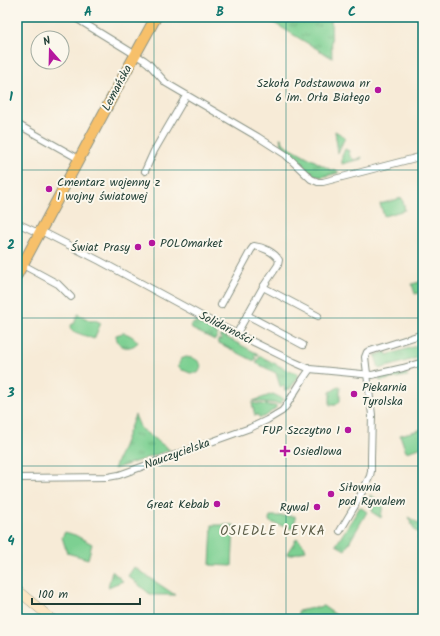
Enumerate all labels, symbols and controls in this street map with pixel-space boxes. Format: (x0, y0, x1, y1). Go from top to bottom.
text: A (84, 2, 92, 23)
text: B (216, 2, 224, 23)
text: C (348, 2, 356, 23)
north arrow (30, 30, 70, 70)
text: N (41, 32, 53, 51)
street label: Lemańska (97, 61, 137, 114)
place label: Szkoła Podstawowa nr 6 im. Orła Białego (257, 74, 371, 107)
marker: Szkoła Podstawowa nr 6 im. Orła Białego (373, 85, 383, 95)
text: 1 (9, 87, 13, 108)
place label: Cmentarz wojenny z I wojny światowej (57, 173, 160, 206)
marker: Cmentarz wojenny z I wojny światowej (44, 184, 54, 194)
place label: POLOmarket (160, 234, 223, 253)
text: 2 (7, 235, 15, 256)
place label: Świat Prasy (71, 238, 130, 257)
marker: POLOmarket (147, 238, 157, 248)
marker: Świat Prasy (133, 242, 143, 252)
street label: Solidarności (196, 306, 257, 350)
place label: Piekarnia Tyrolska (362, 378, 407, 411)
text: 3 (6, 383, 15, 404)
marker: Piekarnia Tyrolska (349, 389, 359, 399)
place label: FUP Szczytno 1 (262, 421, 340, 440)
marker: FUP Szczytno 1 (343, 425, 353, 435)
street label: Nauczycielska (141, 433, 213, 475)
place label: Osiedlowa (293, 442, 342, 461)
marker: Osiedlowa (280, 446, 290, 456)
place label: Siłownia pod Rywalem (338, 478, 406, 511)
marker: Siłownia pod Rywalem (326, 489, 336, 499)
place label: Great Kebab (146, 495, 210, 514)
place label: Rywal (280, 498, 309, 517)
marker: Great Kebab (212, 499, 222, 509)
marker: Rywal (312, 502, 322, 512)
district label: OSIEDLE LEYKA (220, 521, 326, 542)
text: 4 (7, 531, 15, 552)
scale bar (32, 580, 140, 606)
text: 100 m (38, 585, 69, 604)

